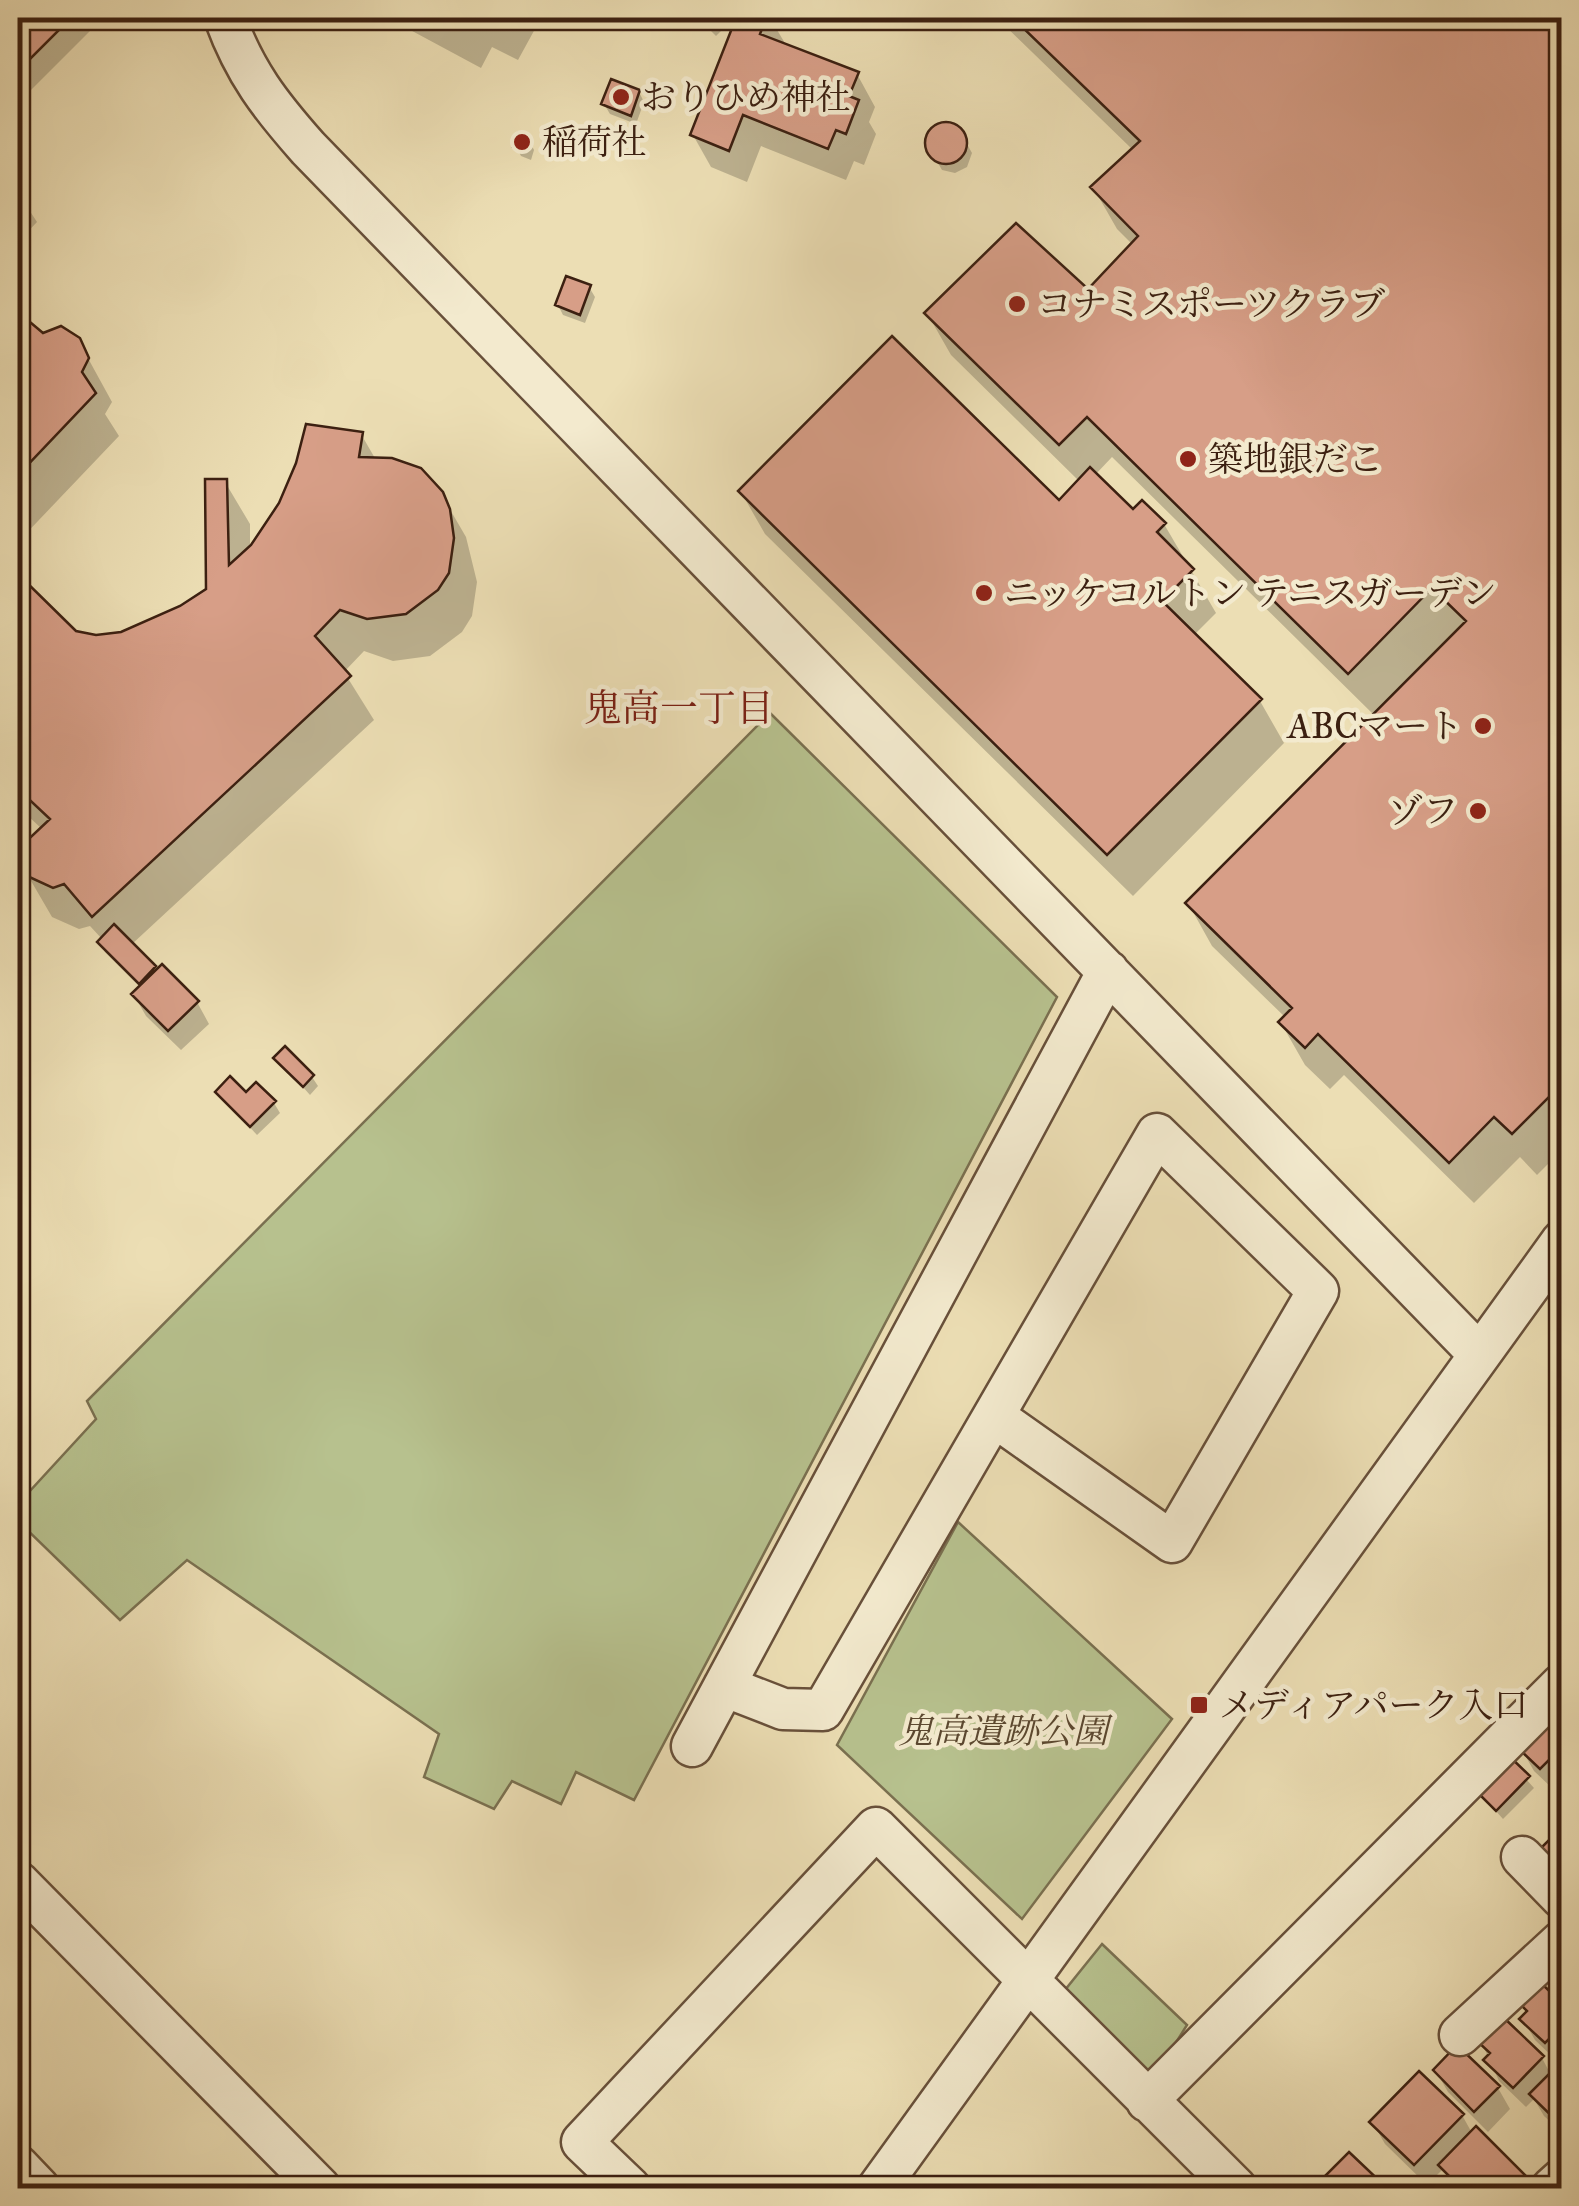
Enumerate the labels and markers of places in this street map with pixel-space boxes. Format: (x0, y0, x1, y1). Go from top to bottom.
place label: おりひめ神社 (641, 76, 851, 119)
marker: おりひめ神社 (610, 86, 632, 108)
place label: 稲荷社 (542, 121, 647, 164)
marker: 稲荷社 (511, 131, 533, 153)
place label: コナミスポーツクラブ (1037, 283, 1385, 326)
marker: コナミスポーツクラブ (1006, 293, 1028, 315)
place label: 築地銀だこ (1208, 438, 1383, 481)
marker: 築地銀だこ (1177, 448, 1199, 470)
place label: ニッケコルトン テニスガーデン (1004, 572, 1497, 615)
marker: ニッケコルトン テニスガーデン (973, 582, 995, 604)
place label: ABCマート (1285, 705, 1463, 748)
marker: ABCマート (1472, 715, 1494, 737)
place label: ゾフ (1388, 790, 1458, 833)
marker: ゾフ (1467, 800, 1489, 822)
place label: メディアパーク入口 (1219, 1684, 1528, 1727)
marker: メディアパーク入口 (1188, 1694, 1210, 1716)

